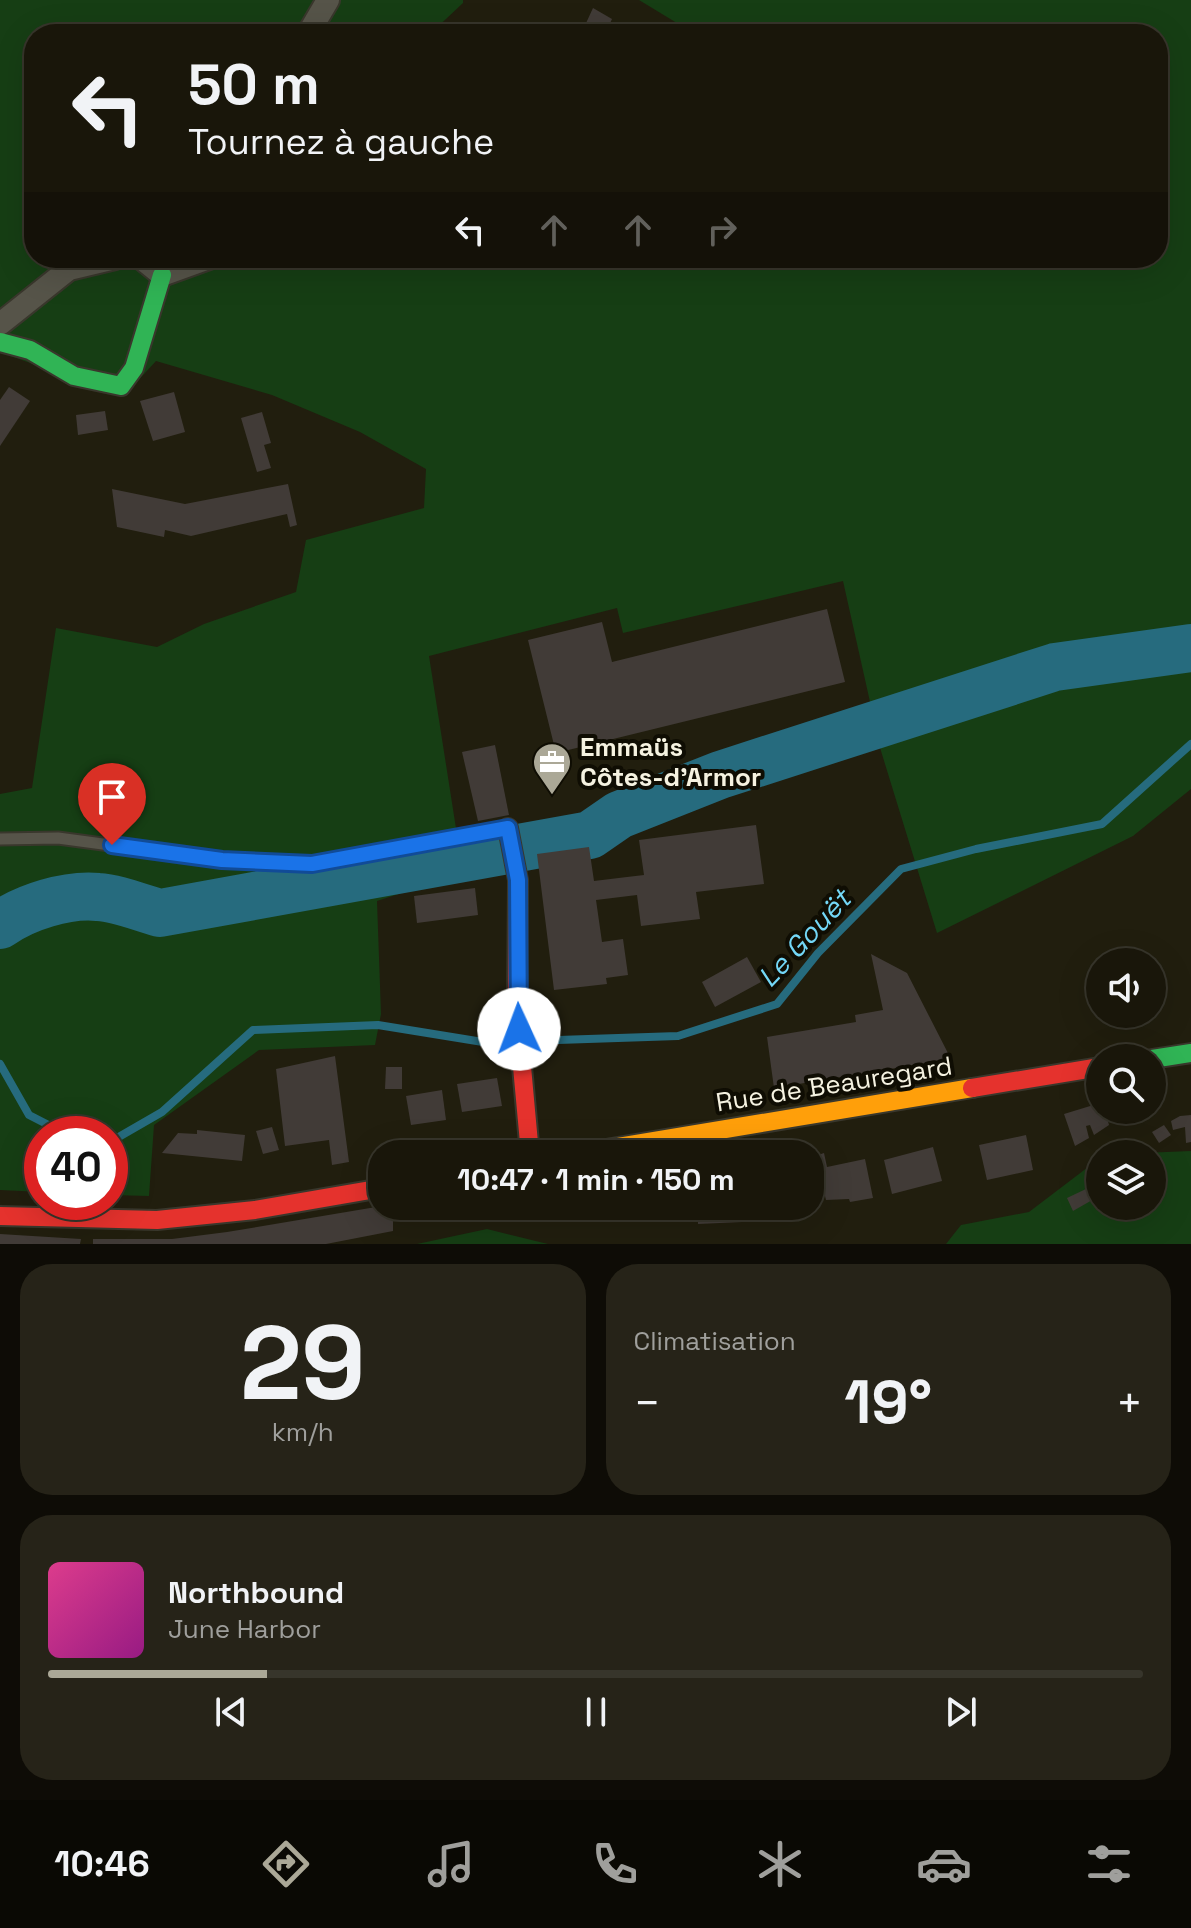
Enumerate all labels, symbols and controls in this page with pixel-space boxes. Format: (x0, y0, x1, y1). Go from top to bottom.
text: 50 m (188, 49, 320, 120)
icon: left (56, 56, 160, 160)
text: Tournez à gauche (188, 119, 494, 165)
icon: left (448, 208, 492, 252)
icon: ahead (532, 208, 576, 252)
icon: ahead (616, 208, 660, 252)
icon: right (700, 208, 744, 252)
place label: Emmaüs Côtes-d'Armor (580, 730, 761, 794)
office icon: Emmaüs Côtes-d'Armor (531, 741, 573, 796)
pin (78, 763, 146, 845)
icon: arrive (90, 775, 134, 819)
water label: Le Gouët (750, 879, 860, 994)
map controls (1086, 948, 1166, 1220)
button: sound (1086, 948, 1166, 1028)
position arrow (477, 987, 561, 1071)
button: search (1086, 1044, 1166, 1124)
street label: Rue de Beauregard (713, 1049, 955, 1119)
speed limit sign: 40 (24, 1116, 128, 1220)
button: layers (1086, 1140, 1166, 1220)
text: 10:47 · 1 min · 150 m (457, 1160, 735, 1199)
text: 29 (240, 1297, 366, 1429)
text: Climatisation (634, 1324, 796, 1358)
text: 19° (844, 1364, 932, 1441)
text: − (634, 1375, 661, 1431)
text: + (1116, 1375, 1143, 1431)
text: km/h (272, 1415, 334, 1449)
text: Northbound (168, 1573, 344, 1612)
text: June Harbor (168, 1612, 321, 1646)
icon: previous (209, 1690, 253, 1734)
icon: pause (574, 1690, 618, 1734)
icon: next (939, 1690, 983, 1734)
icon: directions (258, 1836, 314, 1892)
icon: music (423, 1836, 479, 1892)
icon: phone (587, 1836, 643, 1892)
icon: climate (752, 1836, 808, 1892)
icon: car (916, 1836, 972, 1892)
icon: filters (1081, 1836, 1137, 1892)
text: 10:46 (54, 1841, 150, 1887)

